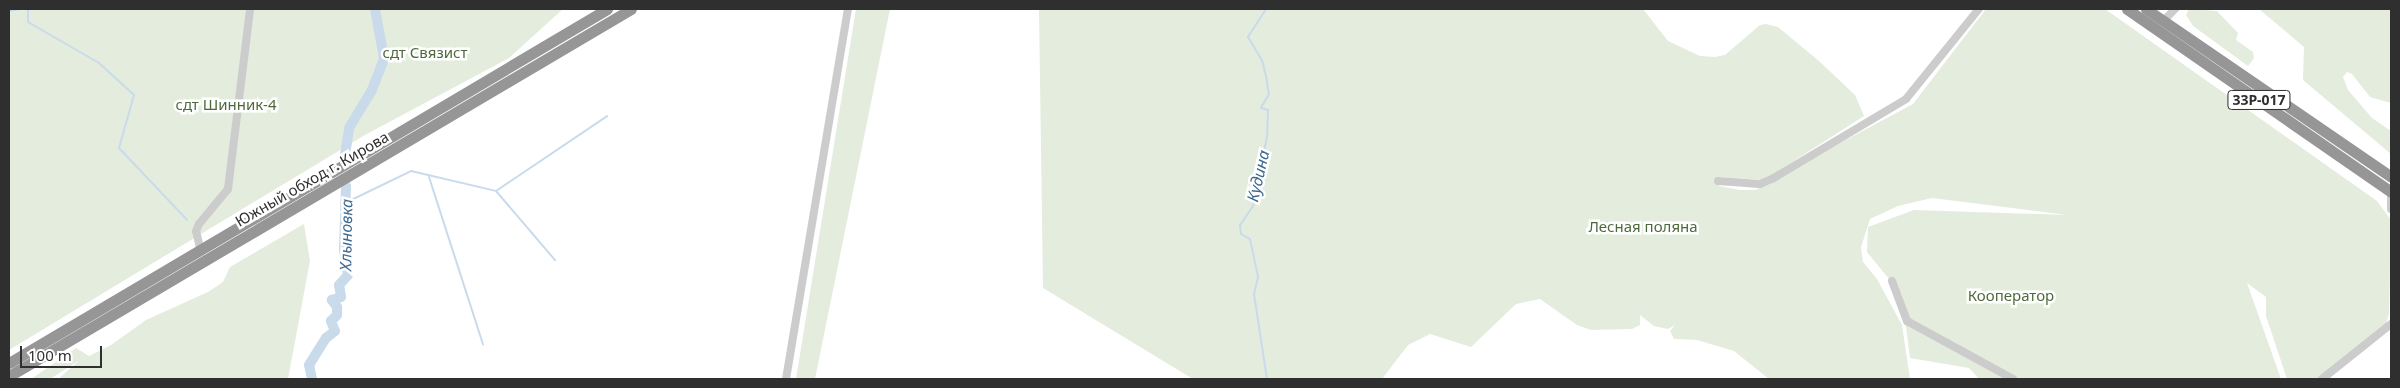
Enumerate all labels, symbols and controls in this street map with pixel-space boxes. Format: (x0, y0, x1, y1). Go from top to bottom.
park label: сдт Связист (383, 44, 467, 62)
road number: 33Р-017 (2226, 88, 2292, 112)
park label: сдт Шинник-4 (176, 96, 276, 114)
street label: Южный обход г. Кирова (232, 128, 392, 230)
water label: Кудина (1243, 148, 1273, 204)
water label: Хлыновка (336, 199, 356, 271)
park label: Лесная поляна (1588, 218, 1698, 236)
park label: Кооператор (1968, 287, 2054, 305)
scale bar (22, 336, 105, 368)
text: 100 m (28, 345, 72, 365)

